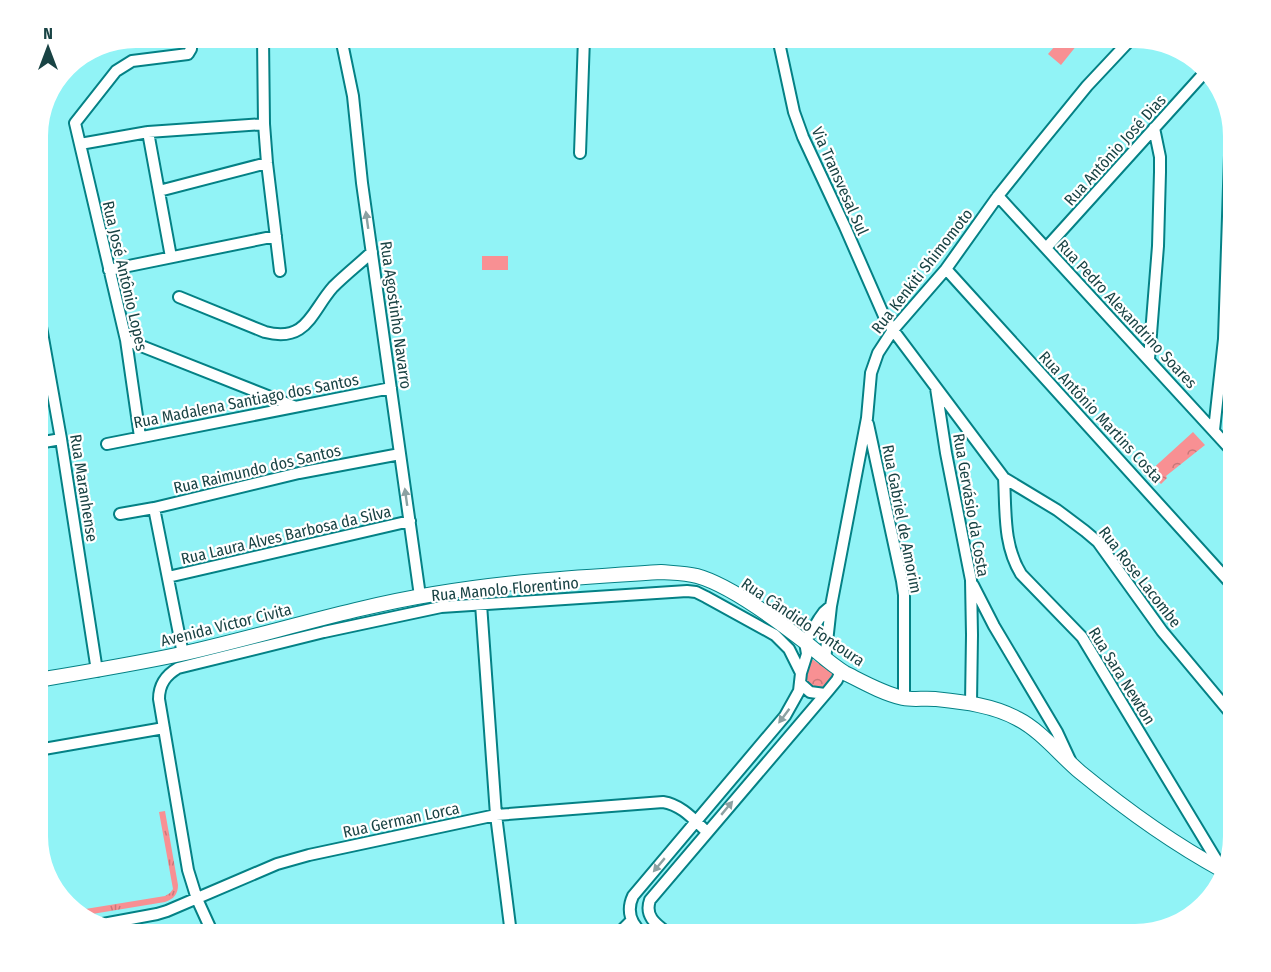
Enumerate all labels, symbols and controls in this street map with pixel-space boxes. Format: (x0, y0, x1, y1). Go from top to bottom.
north arrow (18, 18, 78, 78)
text: N (43, 24, 53, 43)
street label: Rua Antônio José Dias (1060, 90, 1170, 209)
street label: Via Transvesal Sul (808, 124, 872, 238)
street label: Rua José Antônio Lopes (99, 199, 152, 353)
street label: Rua Kenkiti Shimomoto (867, 205, 977, 337)
one-way arrow (363, 211, 372, 230)
street label: Rua Pedro Alexandrino Soares (1053, 236, 1201, 392)
street label: Rua Agostinho Navarro (376, 240, 416, 390)
street label: Rua Antônio Martins Costa (1035, 347, 1167, 487)
street label: Rua Madalena Santiago dos Santos (132, 370, 360, 432)
street label: Rua Gervásio da Costa (949, 432, 993, 578)
street label: Rua Maranhense (66, 433, 102, 543)
street label: Rua Raimundo dos Santos (172, 440, 343, 497)
street label: Rua Gabriel de Amorim (878, 443, 926, 595)
one-way arrow (402, 487, 411, 506)
street label: Rua Laura Alves Barbosa da Silva (179, 502, 393, 568)
street label: Rua Rose Lacombe (1095, 523, 1185, 631)
street label: Rua Manolo Florentino (430, 573, 580, 605)
street label: Rua Cândido Fontoura (738, 574, 868, 670)
street label: Avenida Victor Civita (159, 600, 293, 650)
street label: Rua Sara Newton (1085, 624, 1159, 728)
one-way arrow (779, 709, 791, 724)
street label: Rua German Lorca (341, 798, 461, 842)
one-way arrow (721, 800, 734, 816)
one-way arrow (652, 857, 665, 873)

